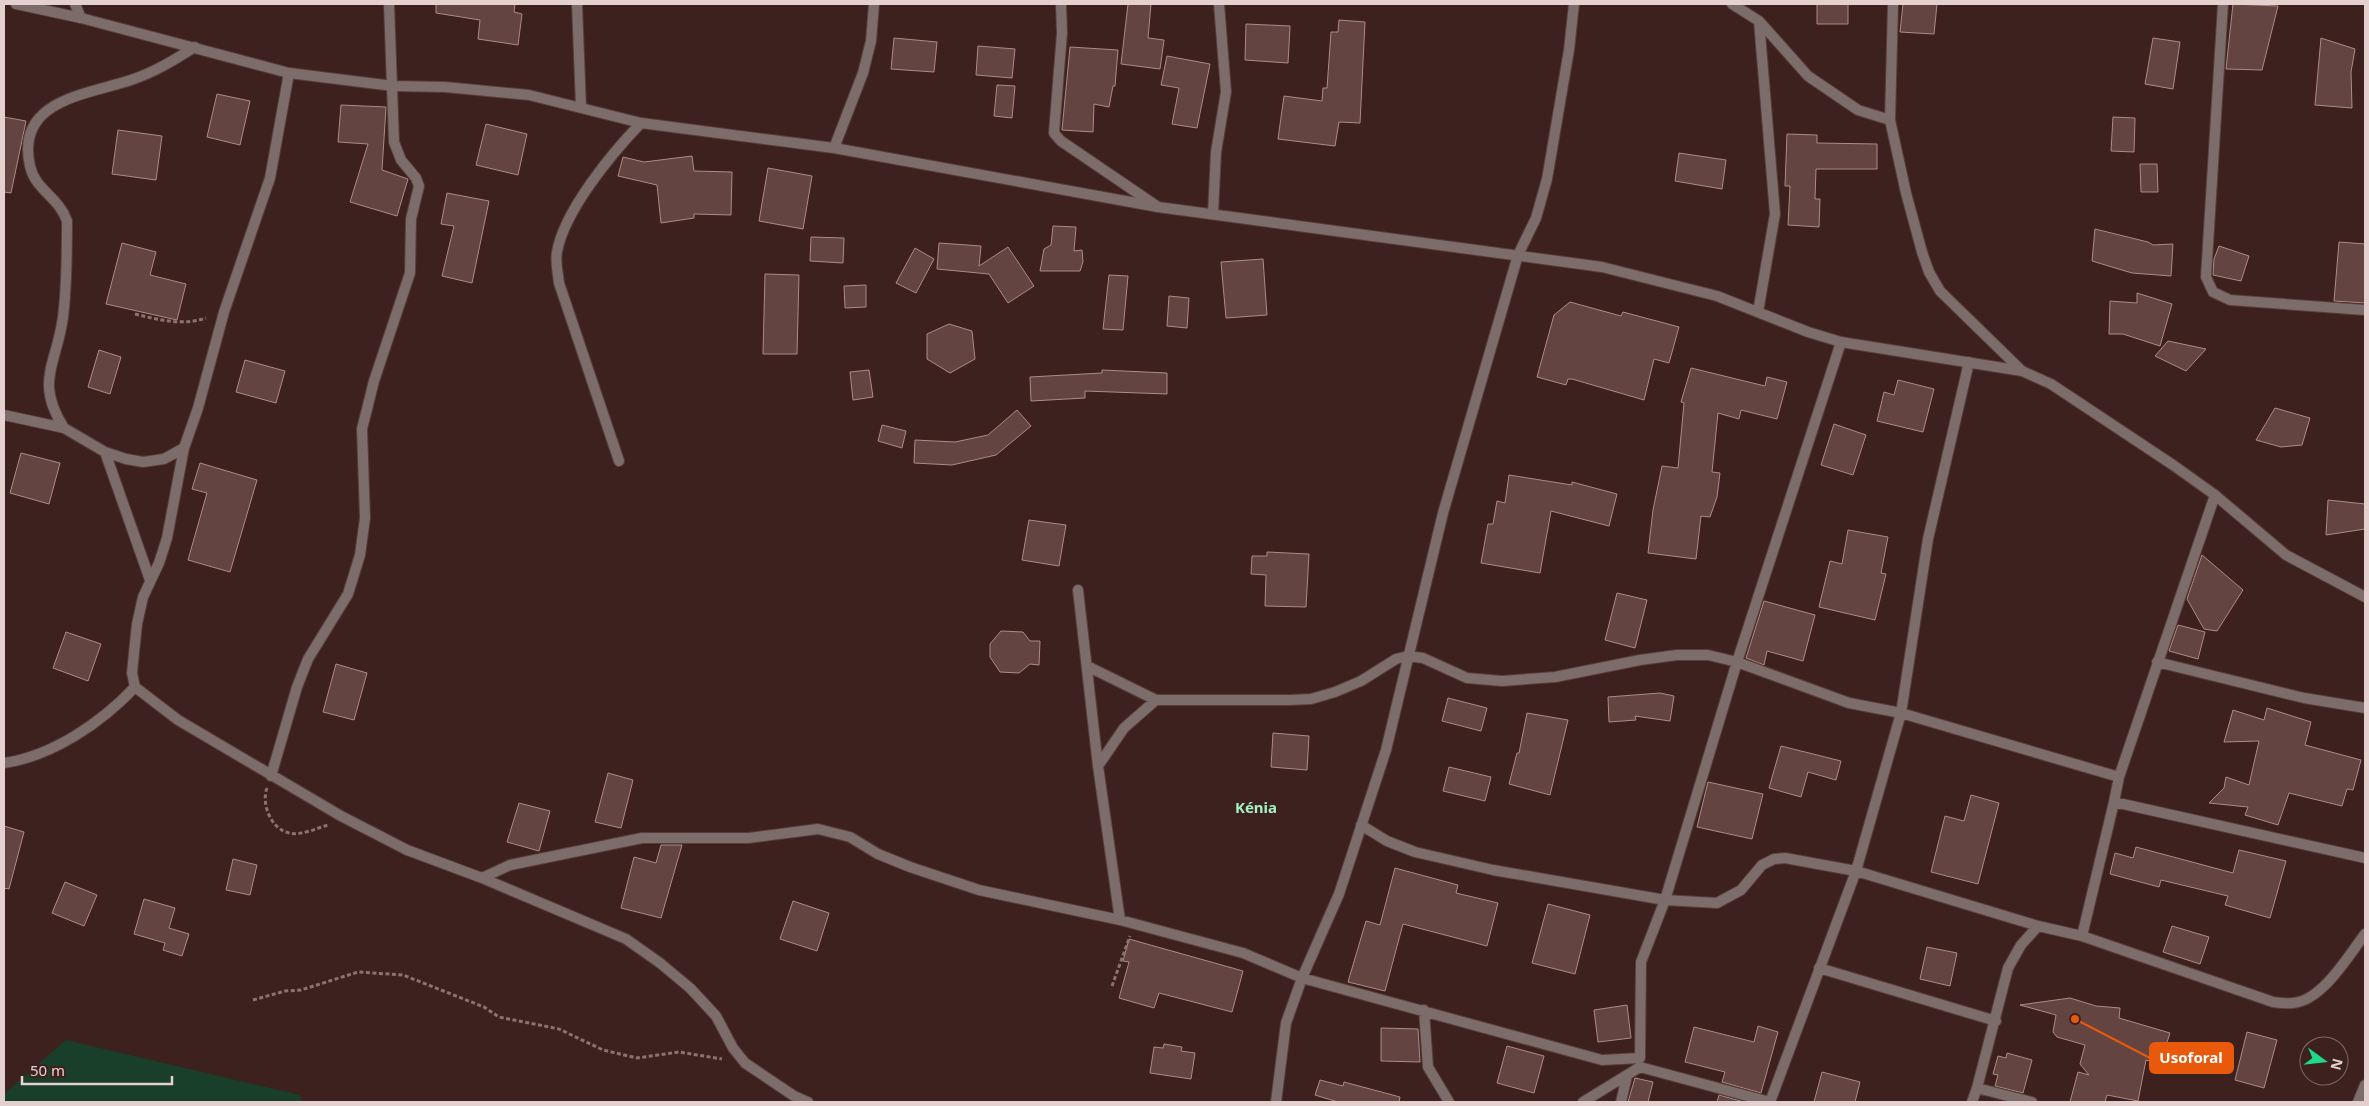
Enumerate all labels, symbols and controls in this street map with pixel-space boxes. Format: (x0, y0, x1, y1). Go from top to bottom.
district label: Kénia (1235, 797, 1277, 817)
north arrow (2299, 1036, 2349, 1086)
callout: Usoforal (2150, 1043, 2233, 1073)
text: Usoforal (2159, 1047, 2223, 1067)
scale bar (22, 1054, 172, 1086)
text: N (2326, 1057, 2348, 1072)
text: 50 m (30, 1060, 65, 1080)

